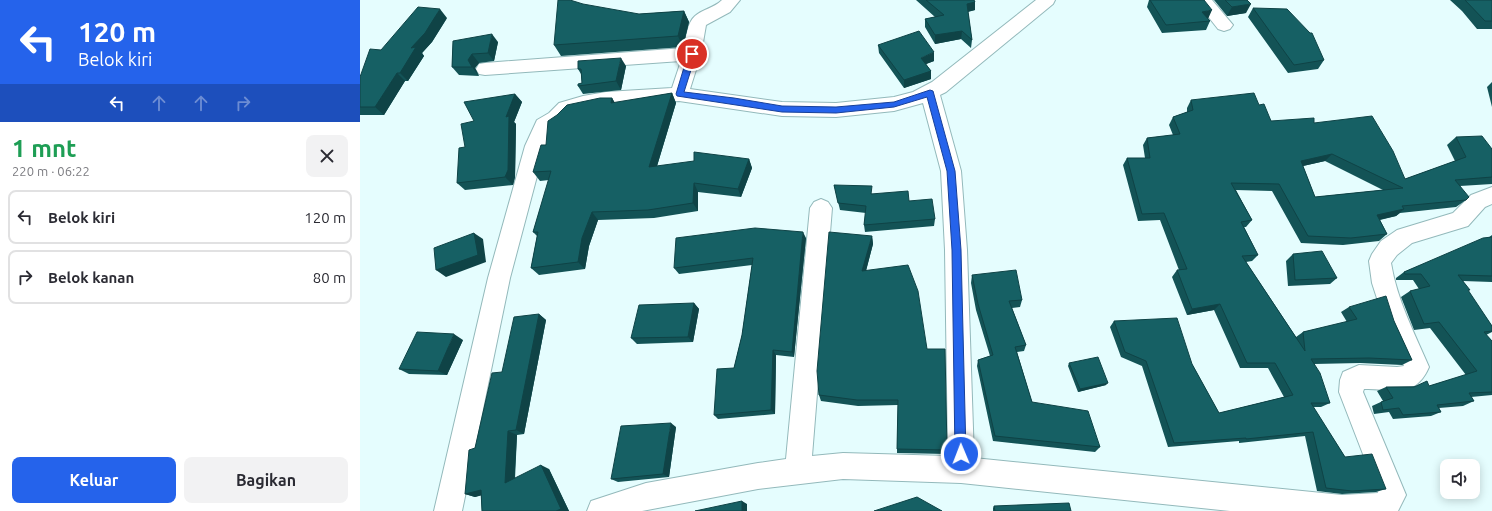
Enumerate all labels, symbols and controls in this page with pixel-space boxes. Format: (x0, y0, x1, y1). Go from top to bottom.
icon: left (12, 16, 64, 68)
text: 120 m (78, 16, 156, 47)
pin (675, 37, 709, 71)
icon: arrive (681, 43, 703, 65)
text: Belok kiri (78, 49, 152, 69)
icon: left (106, 92, 128, 114)
icon: ahead (148, 92, 170, 114)
icon: ahead (190, 92, 212, 114)
icon: right (232, 92, 254, 114)
text: 1 mnt (12, 135, 76, 162)
button: close (306, 135, 348, 177)
text: 220 m · 06:22 (12, 164, 90, 178)
icon: left (14, 206, 36, 228)
text: Belok kiri (48, 209, 115, 226)
text: 120 m (304, 209, 346, 226)
icon: right (14, 266, 36, 288)
text: Belok kanan (48, 269, 134, 286)
text: 80 m (313, 269, 346, 286)
position arrow (940, 433, 982, 475)
button: Keluar (12, 457, 176, 503)
button: Bagikan (184, 457, 348, 503)
map controls (1440, 459, 1480, 499)
button: sound (1440, 459, 1480, 499)

